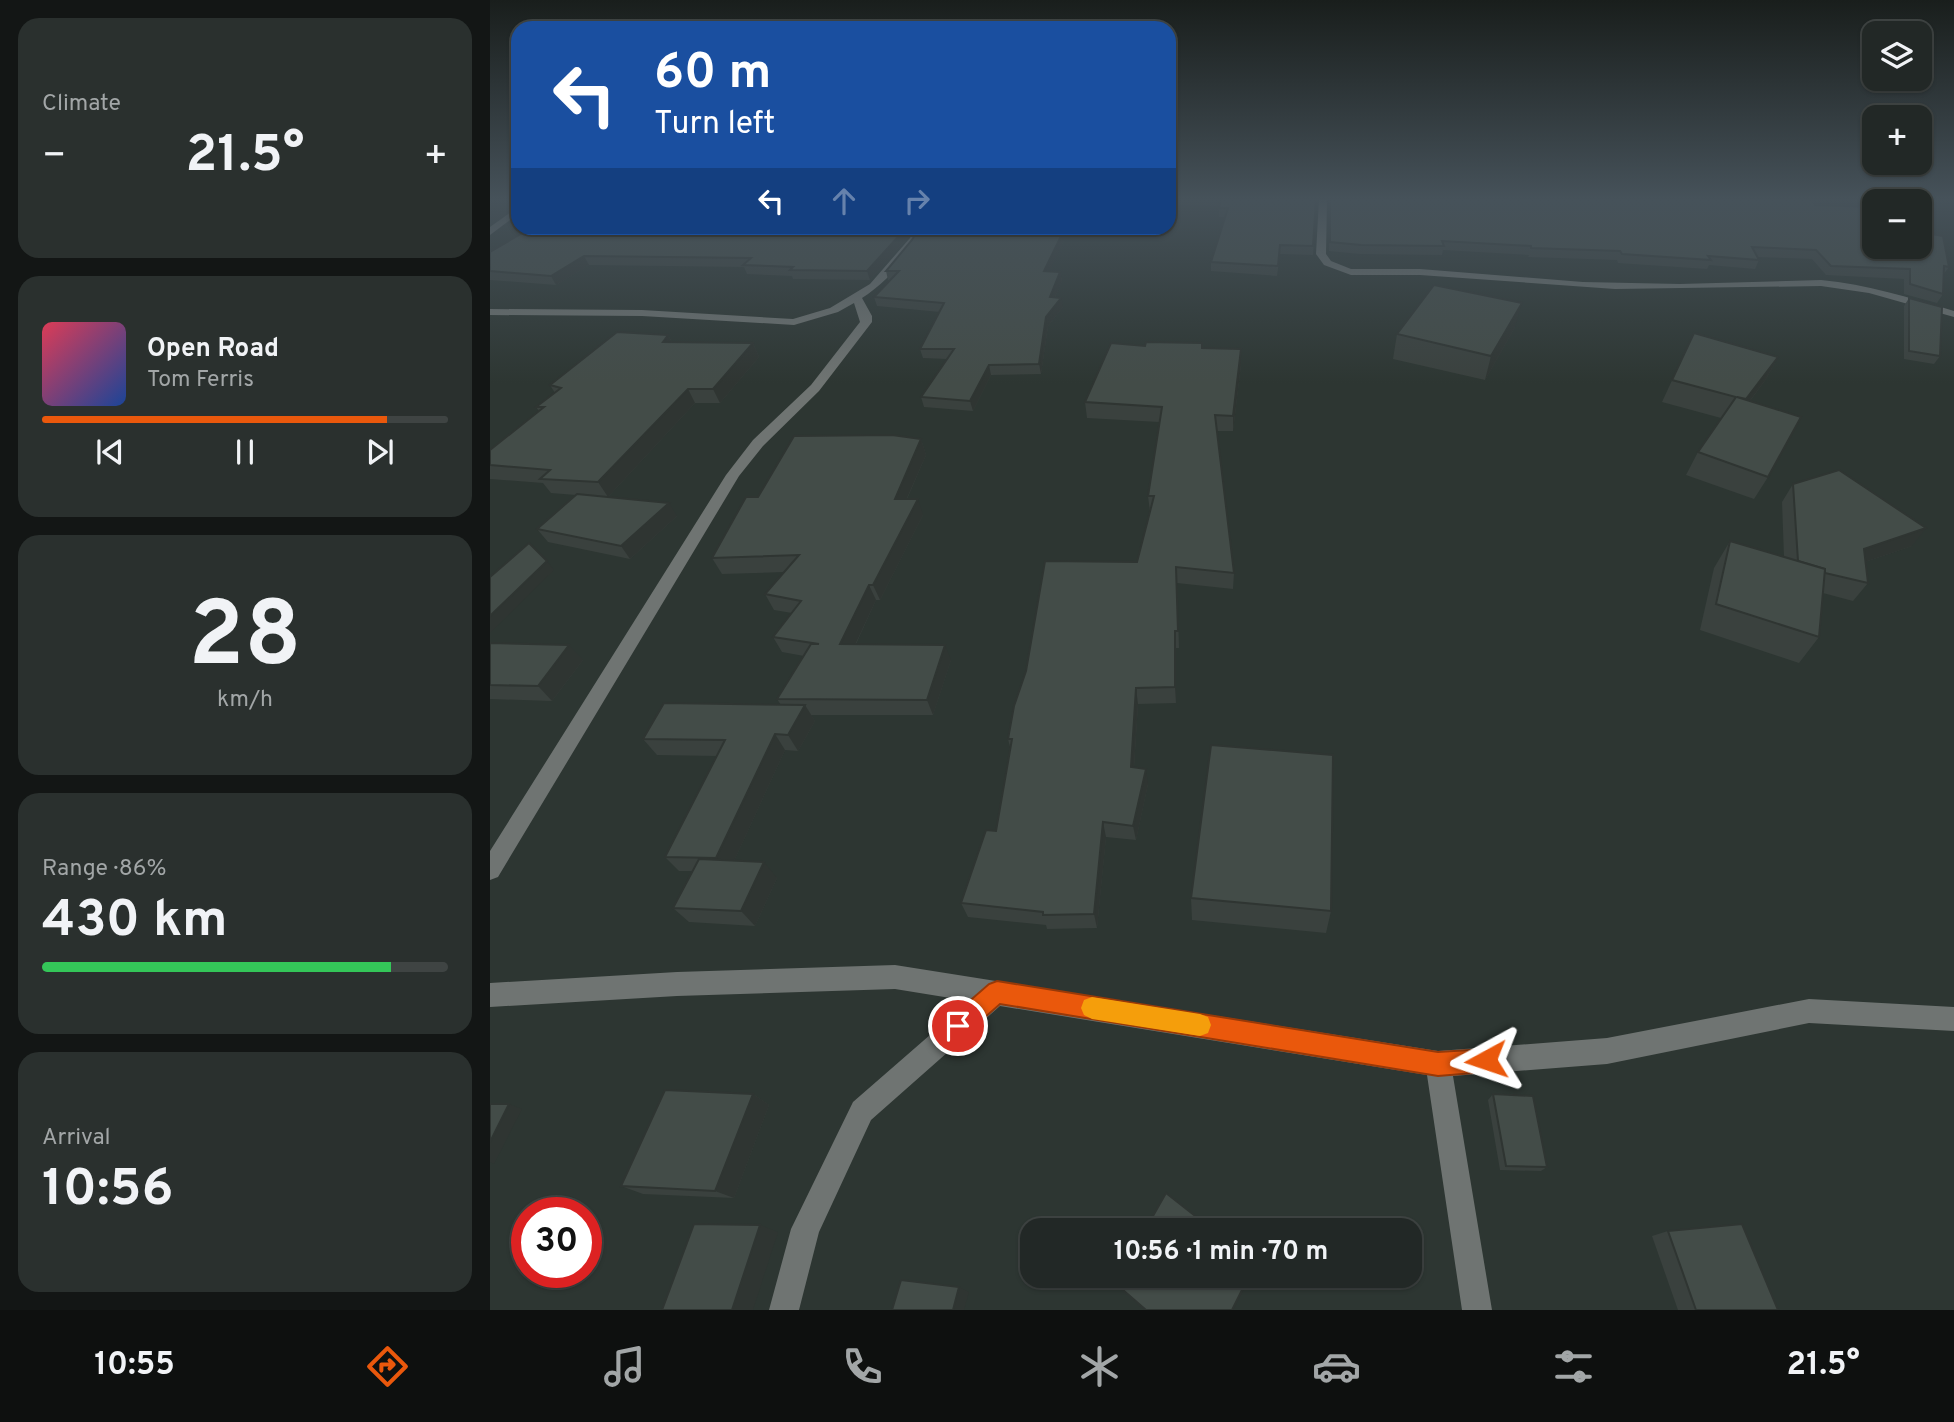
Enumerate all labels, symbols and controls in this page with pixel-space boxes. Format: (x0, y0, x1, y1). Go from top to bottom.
map controls (1862, 21, 1932, 259)
button: layers (1862, 21, 1932, 91)
text: 60 m (654, 44, 772, 106)
icon: left (539, 49, 630, 140)
text: Climate (42, 90, 121, 119)
text: Turn left (654, 105, 775, 145)
button: + (1862, 105, 1932, 175)
text: 21.5° (186, 124, 304, 190)
text: − (42, 133, 67, 182)
text: + (423, 133, 448, 182)
icon: left (752, 182, 790, 220)
icon: ahead (825, 182, 863, 220)
icon: right (898, 182, 936, 220)
button: − (1862, 189, 1932, 259)
text: Open Road (147, 333, 279, 366)
text: Tom Ferris (147, 366, 254, 395)
icon: previous (91, 433, 129, 471)
icon: pause (226, 433, 264, 471)
icon: next (361, 433, 399, 471)
text: 28 (189, 583, 301, 698)
text: km/h (217, 686, 273, 715)
text: Range · 86% (42, 855, 167, 884)
text: 430 km (42, 889, 228, 955)
pin (928, 996, 988, 1056)
icon: arrive (939, 1007, 977, 1045)
position arrow (1449, 1023, 1523, 1097)
text: Arrival (42, 1124, 111, 1153)
text: 10:56 (42, 1158, 173, 1224)
speed limit sign: 30 (511, 1197, 602, 1288)
text: 10:56 · 1 min · 70 m (1114, 1236, 1328, 1269)
icon: directions (363, 1342, 412, 1391)
icon: music (600, 1342, 649, 1391)
icon: phone (838, 1342, 887, 1391)
icon: climate (1075, 1342, 1124, 1391)
icon: car (1312, 1342, 1361, 1391)
icon: filters (1549, 1342, 1598, 1391)
text: 10:55 (94, 1346, 175, 1386)
text: 21.5° (1787, 1346, 1860, 1386)

